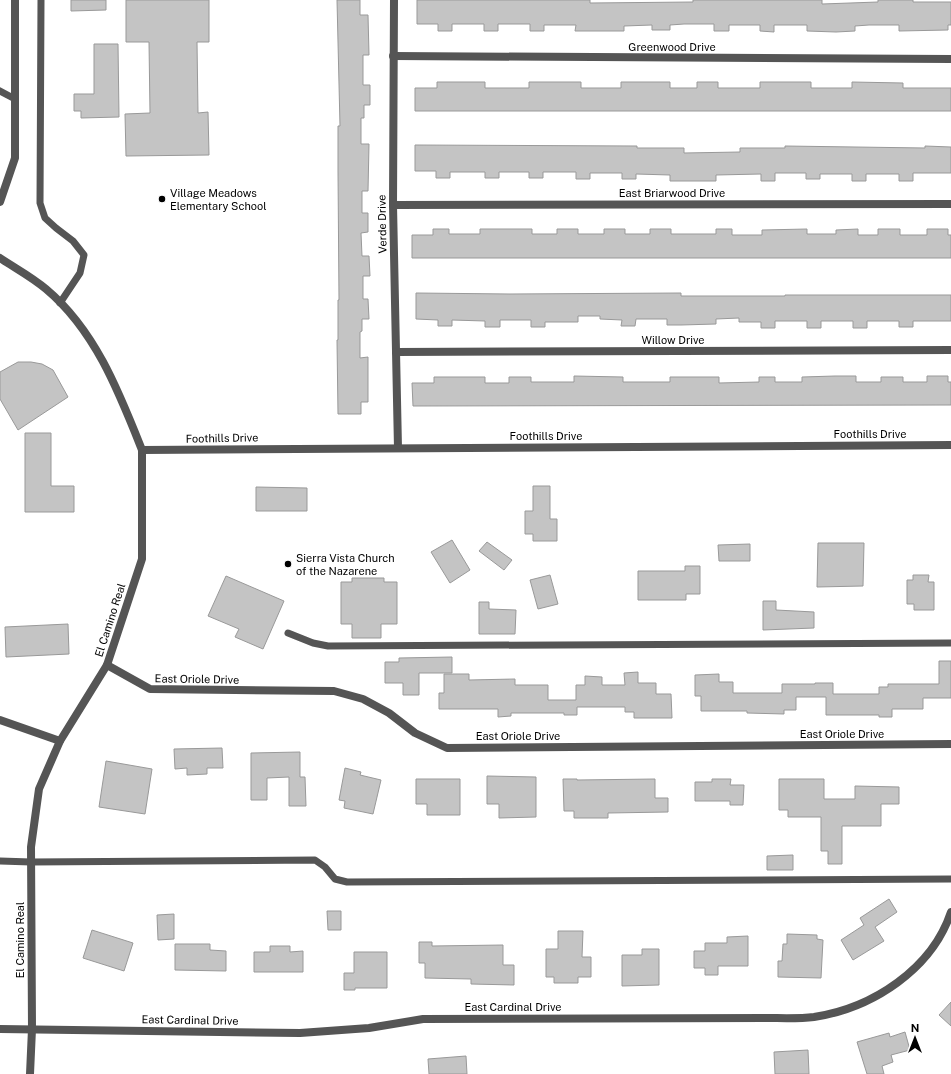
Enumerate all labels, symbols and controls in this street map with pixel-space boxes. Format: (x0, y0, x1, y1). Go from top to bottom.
street label: Greenwood Drive (628, 41, 716, 53)
place label: Village Meadows Elementary School (170, 187, 267, 212)
street label: East Briarwood Drive (619, 187, 725, 199)
marker: Village Meadows Elementary School (157, 194, 167, 204)
street label: Verde Drive (375, 194, 389, 254)
street label: Willow Drive (641, 334, 705, 346)
street label: Foothills Drive (834, 428, 906, 440)
street label: Foothills Drive (510, 430, 582, 442)
street label: Foothills Drive (185, 431, 259, 445)
place label: Sierra Vista Church of the Nazarene (296, 552, 395, 577)
marker: Sierra Vista Church of the Nazarene (283, 559, 293, 569)
street label: El Camino Real (92, 582, 128, 658)
street label: East Oriole Drive (155, 672, 239, 686)
street label: East Oriole Drive (800, 728, 884, 740)
street label: East Oriole Drive (476, 730, 560, 742)
street label: El Camino Real (14, 902, 26, 978)
street label: East Cardinal Drive (464, 1001, 562, 1013)
street label: East Cardinal Drive (141, 1013, 239, 1027)
north arrow (895, 1018, 935, 1058)
text: N (911, 1022, 919, 1034)

